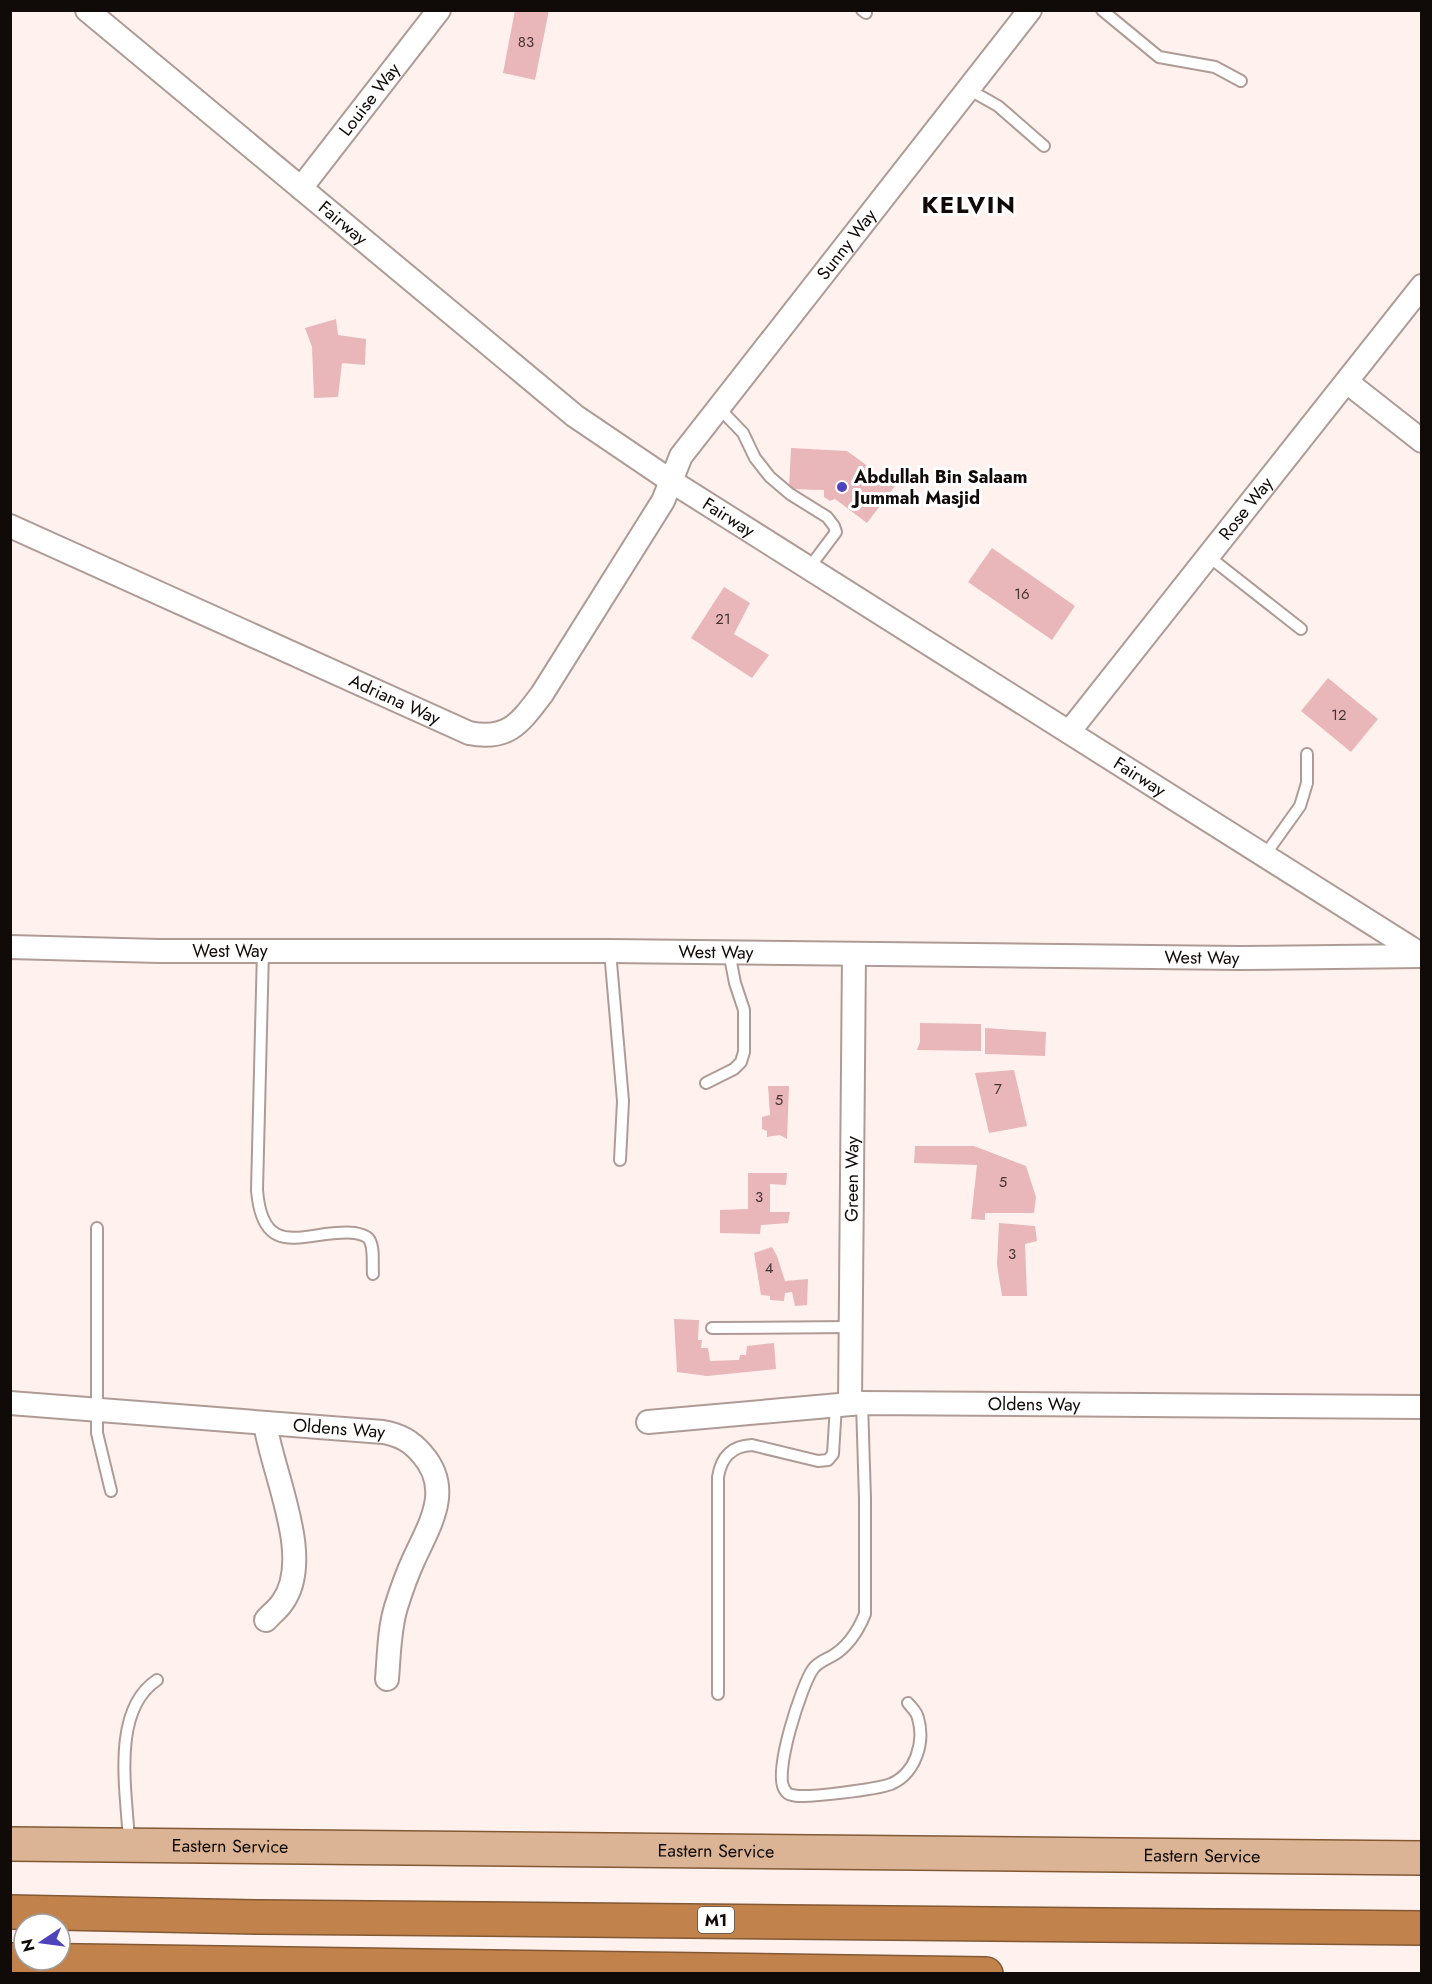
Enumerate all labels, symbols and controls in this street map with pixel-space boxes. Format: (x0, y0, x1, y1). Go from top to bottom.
house number: 83 (518, 31, 534, 53)
street label: Louise Way (333, 57, 406, 142)
district label: KELVIN (922, 187, 1016, 222)
street label: Fairway (313, 195, 373, 251)
street label: Sunny Way (810, 203, 883, 286)
place label: Abdullah Bin Salaam Jummah Masjid (851, 464, 1028, 511)
street label: Rose Way (1213, 471, 1279, 546)
marker: Abdullah Bin Salaam Jummah Masjid (835, 480, 849, 494)
street label: Fairway (698, 491, 760, 544)
house number: 16 (1014, 583, 1030, 605)
house number: 21 (715, 608, 731, 630)
street label: Adriana Way (345, 668, 445, 731)
house number: 12 (1331, 704, 1347, 726)
street label: Fairway (1109, 751, 1171, 803)
street label: West Way (192, 938, 268, 964)
street label: West Way (678, 939, 754, 966)
street label: West Way (1164, 944, 1240, 971)
house number: 7 (994, 1078, 1002, 1100)
house number: 5 (775, 1089, 783, 1111)
street label: Green Way (839, 1136, 865, 1222)
house number: 5 (999, 1171, 1007, 1193)
house number: 3 (755, 1186, 763, 1208)
house number: 3 (1008, 1243, 1016, 1265)
house number: 4 (765, 1257, 774, 1279)
street label: Oldens Way (988, 1391, 1081, 1418)
street label: Oldens Way (292, 1412, 386, 1445)
street label: Eastern Service (171, 1833, 289, 1860)
street label: Eastern Service (657, 1837, 775, 1865)
street label: Eastern Service (1143, 1842, 1261, 1869)
road number: M1 (698, 1907, 734, 1933)
north arrow (12, 1912, 72, 1972)
text: N (15, 1936, 41, 1954)

